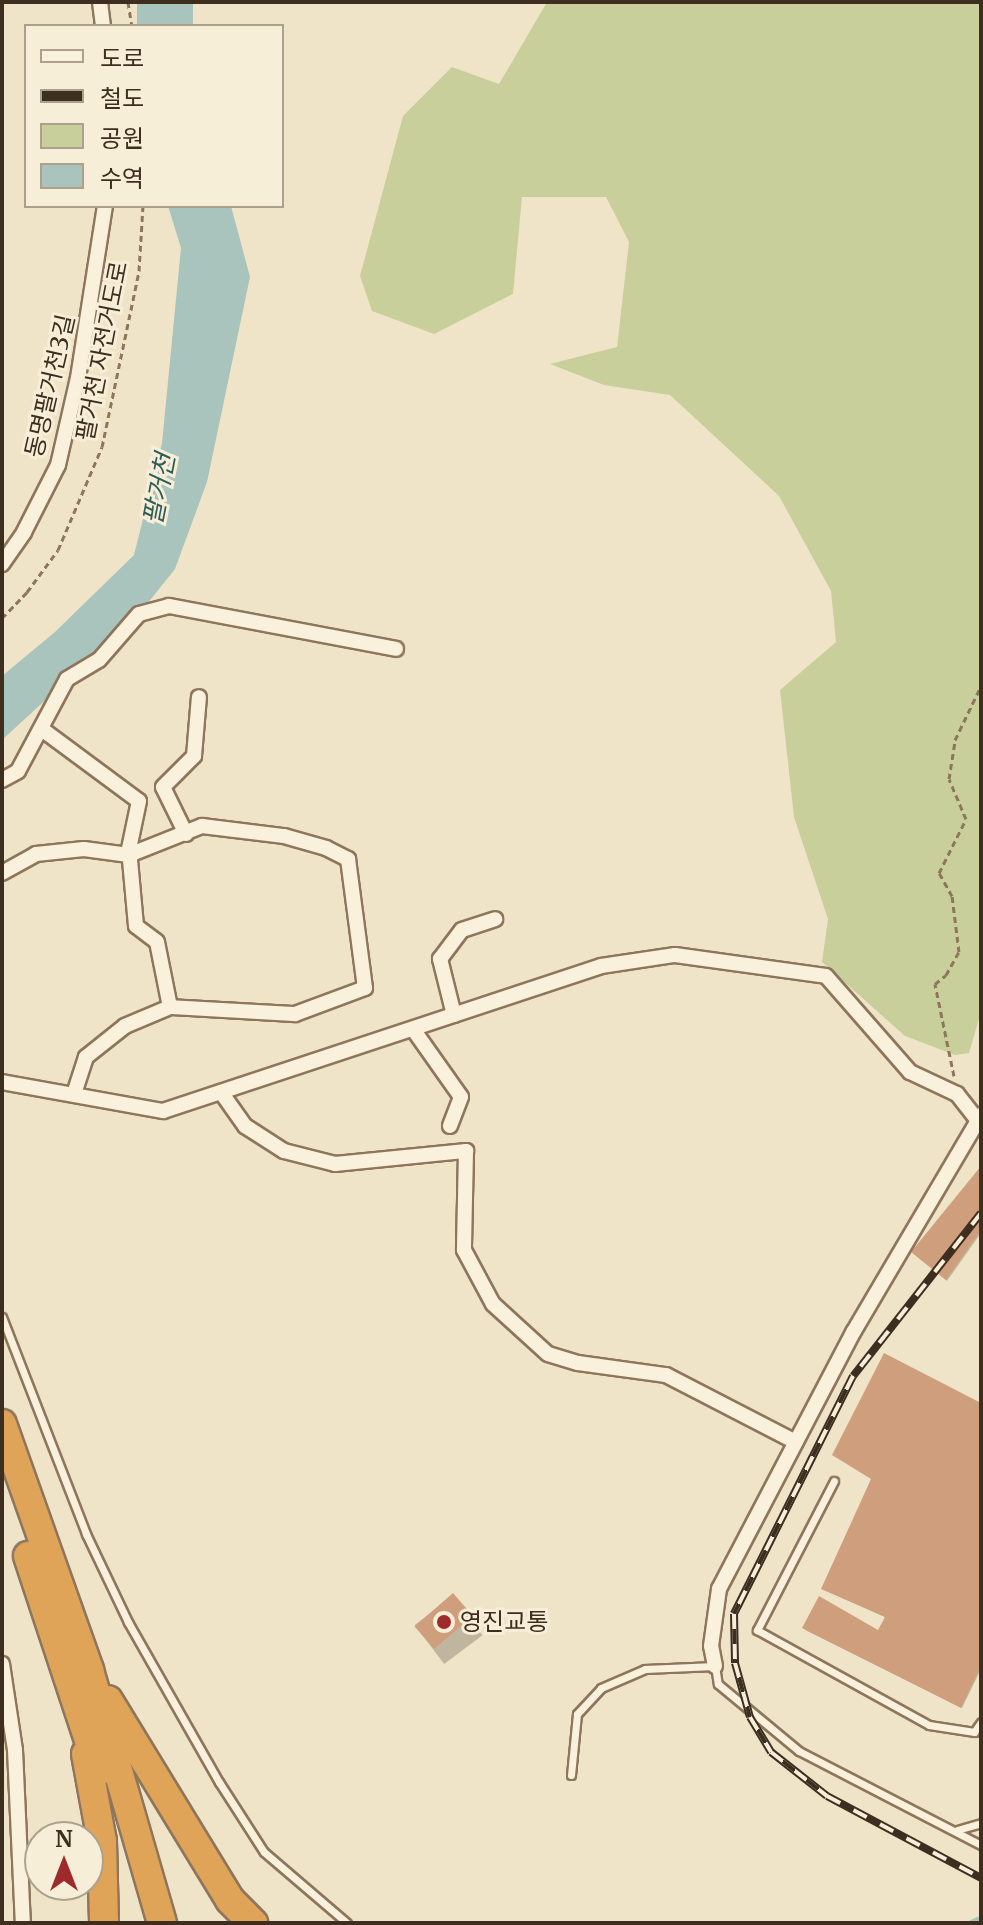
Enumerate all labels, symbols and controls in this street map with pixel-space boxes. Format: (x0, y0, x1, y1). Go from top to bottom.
legend (24, 24, 284, 208)
text: 도로 (100, 43, 144, 74)
text: 철도 (100, 83, 144, 114)
text: 공원 (100, 123, 144, 154)
text: 수역 (100, 163, 144, 194)
street label: 팔거천 자전거도로 (70, 259, 134, 443)
street label: 동명팔거천3길 (20, 312, 80, 460)
water label: 팔거천 (137, 451, 181, 527)
place label: 영진교통 (460, 1608, 548, 1636)
marker: 영진교통 (435, 1613, 453, 1631)
north arrow (24, 1821, 104, 1901)
text: N (55, 1825, 73, 1853)

